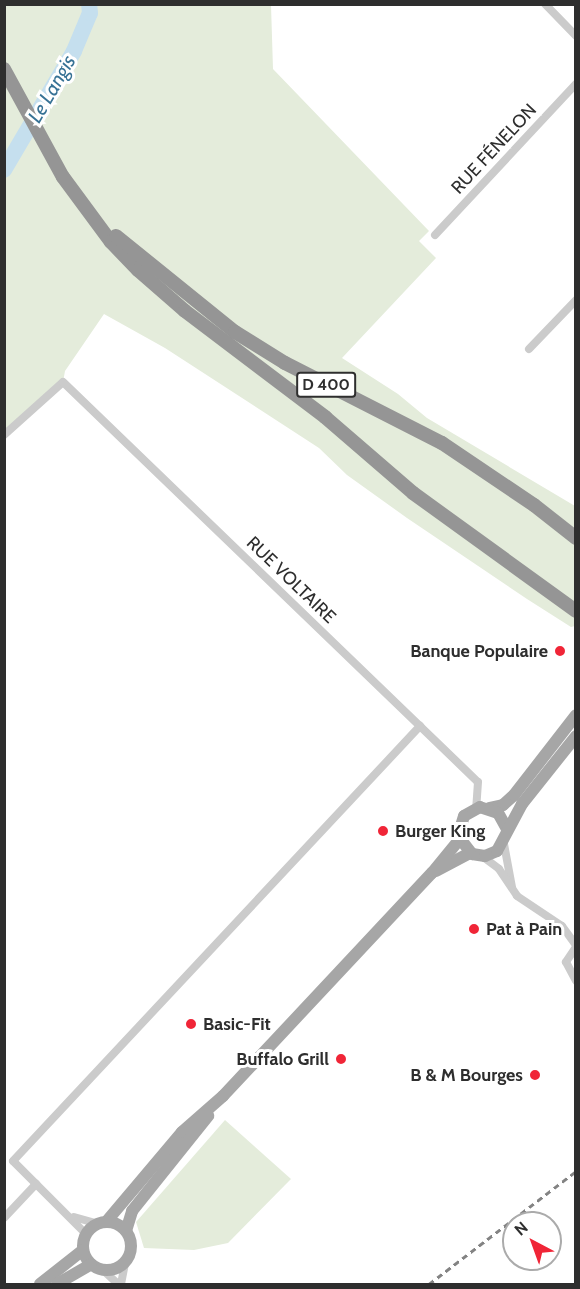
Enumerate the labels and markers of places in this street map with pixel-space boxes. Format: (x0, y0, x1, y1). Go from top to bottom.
place label: Banque Populaire (410, 640, 548, 662)
marker: Banque Populaire (553, 644, 567, 658)
place label: Burger King (395, 820, 485, 842)
marker: Burger King (376, 824, 390, 838)
place label: Pat à Pain (486, 918, 562, 940)
marker: Pat à Pain (467, 922, 481, 936)
place label: Basic-Fit (203, 1013, 271, 1035)
marker: Basic-Fit (184, 1017, 198, 1031)
place label: Buffalo Grill (236, 1048, 329, 1070)
marker: Buffalo Grill (334, 1052, 348, 1066)
place label: B & M Bourges (410, 1064, 523, 1086)
marker: B & M Bourges (528, 1068, 542, 1082)

